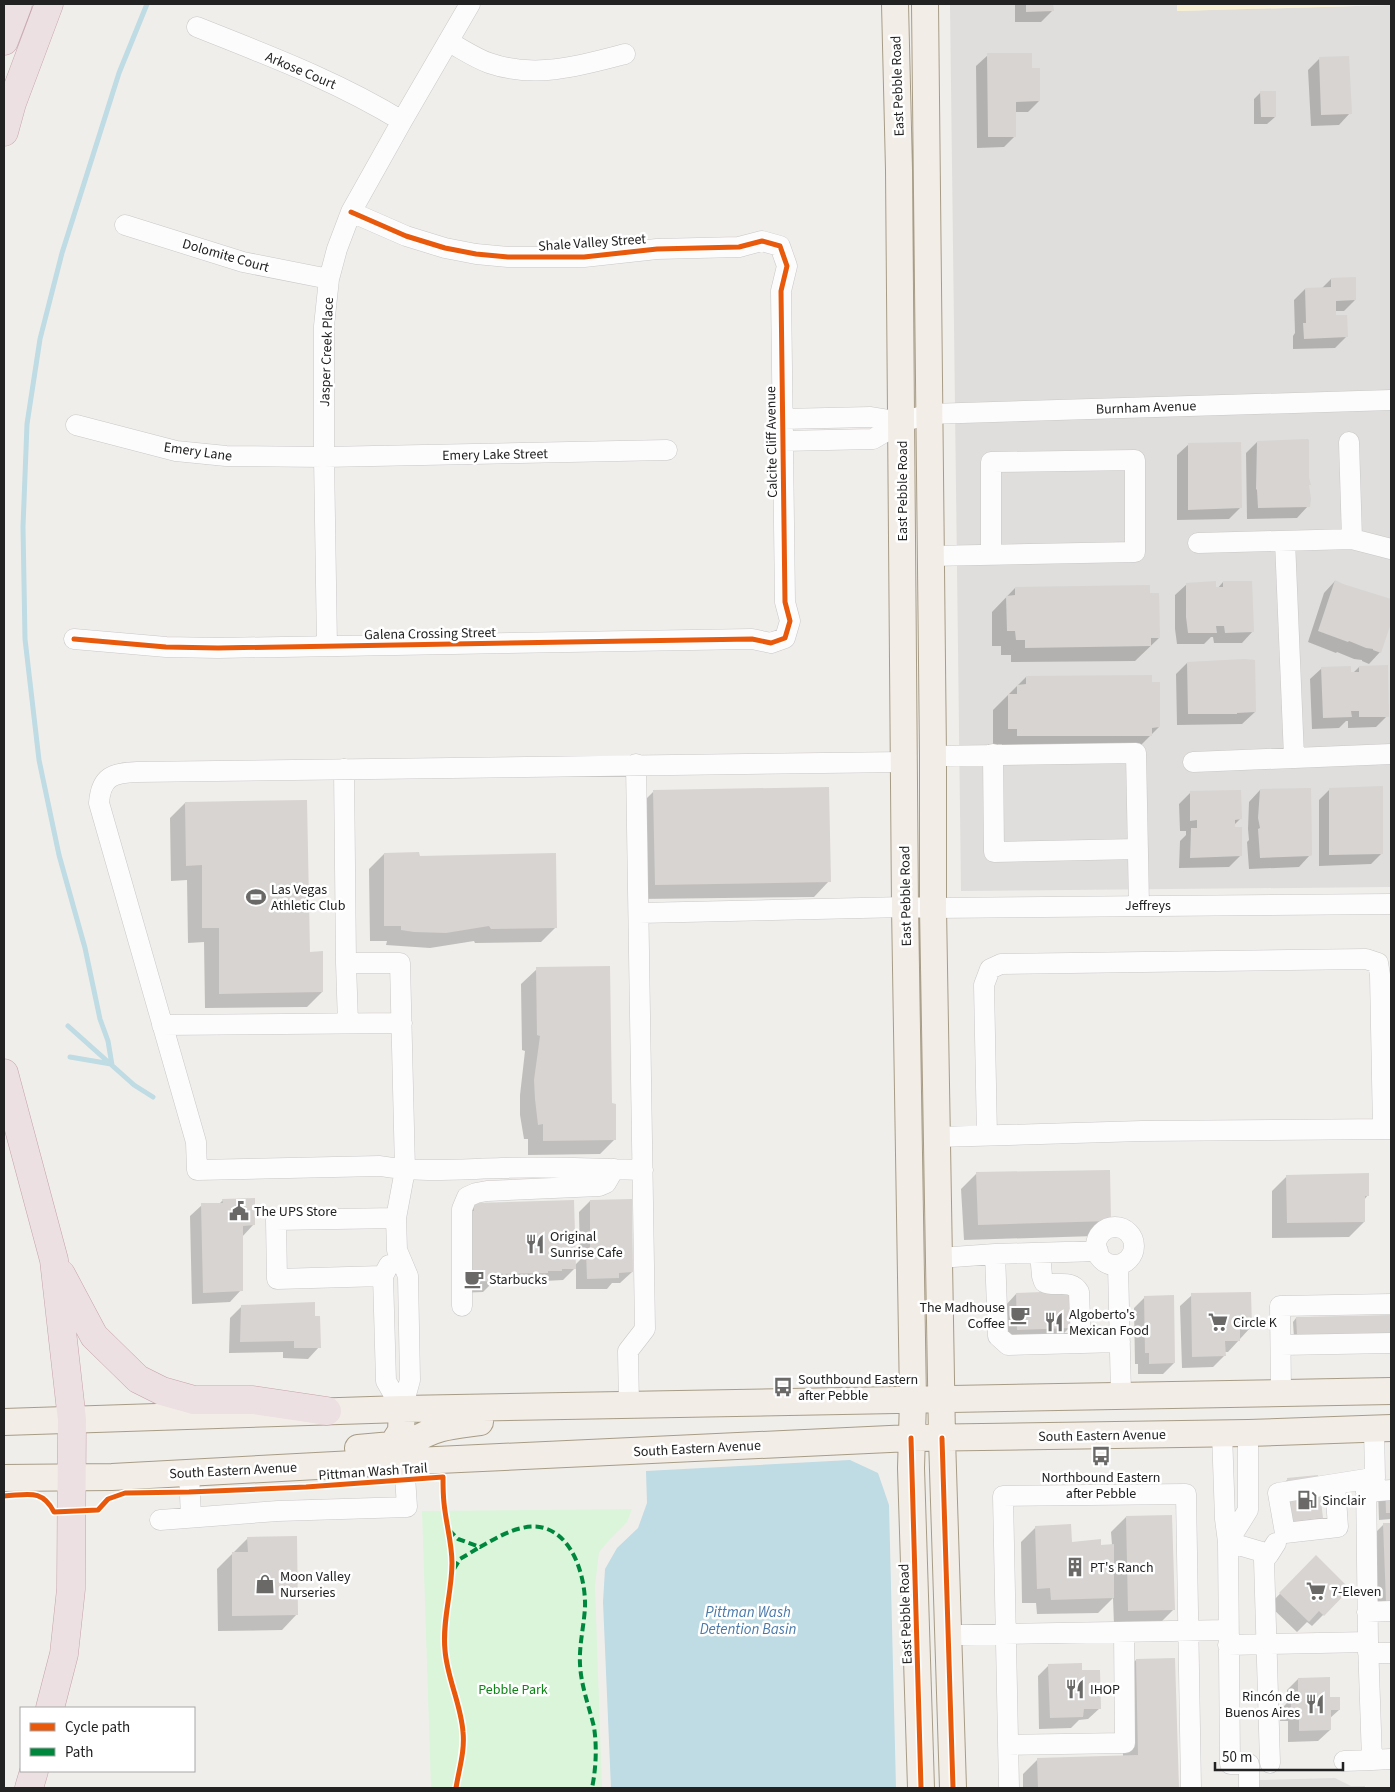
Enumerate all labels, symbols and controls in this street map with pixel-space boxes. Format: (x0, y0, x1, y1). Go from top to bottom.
street label: East Pebble Road (886, 35, 910, 137)
street label: Arkose Court (262, 47, 339, 95)
street label: Shale Valley Street (538, 229, 647, 257)
street label: Dolomite Court (180, 234, 272, 278)
street label: Jasper Creek Place (315, 297, 339, 407)
street label: Calcite Cliff Avenue (761, 386, 783, 498)
street label: Burnham Avenue (1095, 396, 1197, 420)
street label: Emery Lane (162, 437, 233, 467)
street label: East Pebble Road (893, 441, 913, 541)
street label: Emery Lake Street (442, 444, 548, 466)
street label: Galena Crossing Street (364, 623, 496, 645)
street label: East Pebble Road (895, 845, 917, 947)
place label: Las Vegas Athletic Club (271, 880, 346, 916)
sports icon: Las Vegas Athletic Club (245, 886, 267, 908)
street label: Jeffreys (1125, 896, 1171, 916)
public building icon: The UPS Store (228, 1200, 250, 1222)
place label: The UPS Store (254, 1202, 337, 1222)
place label: Original Sunrise Cafe (550, 1227, 623, 1263)
restaurant icon: Original Sunrise Cafe (524, 1233, 546, 1255)
cafe icon: Starbucks (463, 1268, 485, 1290)
place label: Starbucks (489, 1270, 547, 1290)
place label: The Madhouse Coffee (920, 1298, 1005, 1334)
cafe icon: The Madhouse Coffee (1009, 1304, 1031, 1326)
place label: Algoberto's Mexican Food (1069, 1305, 1149, 1341)
restaurant icon: Algoberto's Mexican Food (1043, 1311, 1065, 1333)
supermarket icon: Circle K (1207, 1311, 1229, 1333)
place label: Circle K (1233, 1313, 1278, 1333)
place label: Southbound Eastern after Pebble (798, 1370, 918, 1406)
bus stop icon: Southbound Eastern after Pebble (772, 1376, 794, 1398)
street label: South Eastern Avenue (1038, 1425, 1166, 1447)
street label: South Eastern Avenue (633, 1436, 761, 1462)
bus stop icon: Northbound Eastern after Pebble (1090, 1445, 1112, 1467)
street label: South Eastern Avenue (169, 1458, 297, 1484)
street label: Pittman Wash Trail (318, 1458, 429, 1486)
place label: Northbound Eastern after Pebble (1041, 1468, 1161, 1504)
fuel station icon: Sinclair (1296, 1489, 1318, 1511)
place label: Sinclair (1322, 1491, 1366, 1511)
building icon: PT's Ranch (1064, 1556, 1086, 1578)
place label: PT's Ranch (1090, 1558, 1154, 1578)
street label: East Pebble Road (894, 1563, 918, 1665)
place label: Moon Valley Nurseries (280, 1567, 351, 1603)
shop icon: Moon Valley Nurseries (254, 1573, 276, 1595)
supermarket icon: 7-Eleven (1305, 1580, 1327, 1602)
place label: 7-Eleven (1331, 1582, 1381, 1602)
water label: Pittman Wash Detention Basin (700, 1602, 796, 1640)
restaurant icon: IHOP (1064, 1678, 1086, 1700)
park label: Pebble Park (478, 1680, 548, 1700)
place label: IHOP (1090, 1680, 1120, 1700)
place label: Rincón de Buenos Aires (1225, 1687, 1300, 1723)
restaurant icon: Rincón de Buenos Aires (1304, 1693, 1326, 1715)
legend (20, 1707, 195, 1772)
text: Cycle path (65, 1717, 130, 1738)
scale bar (1215, 1740, 1342, 1772)
text: Path (65, 1742, 93, 1763)
text: 50 m (1222, 1747, 1252, 1768)

